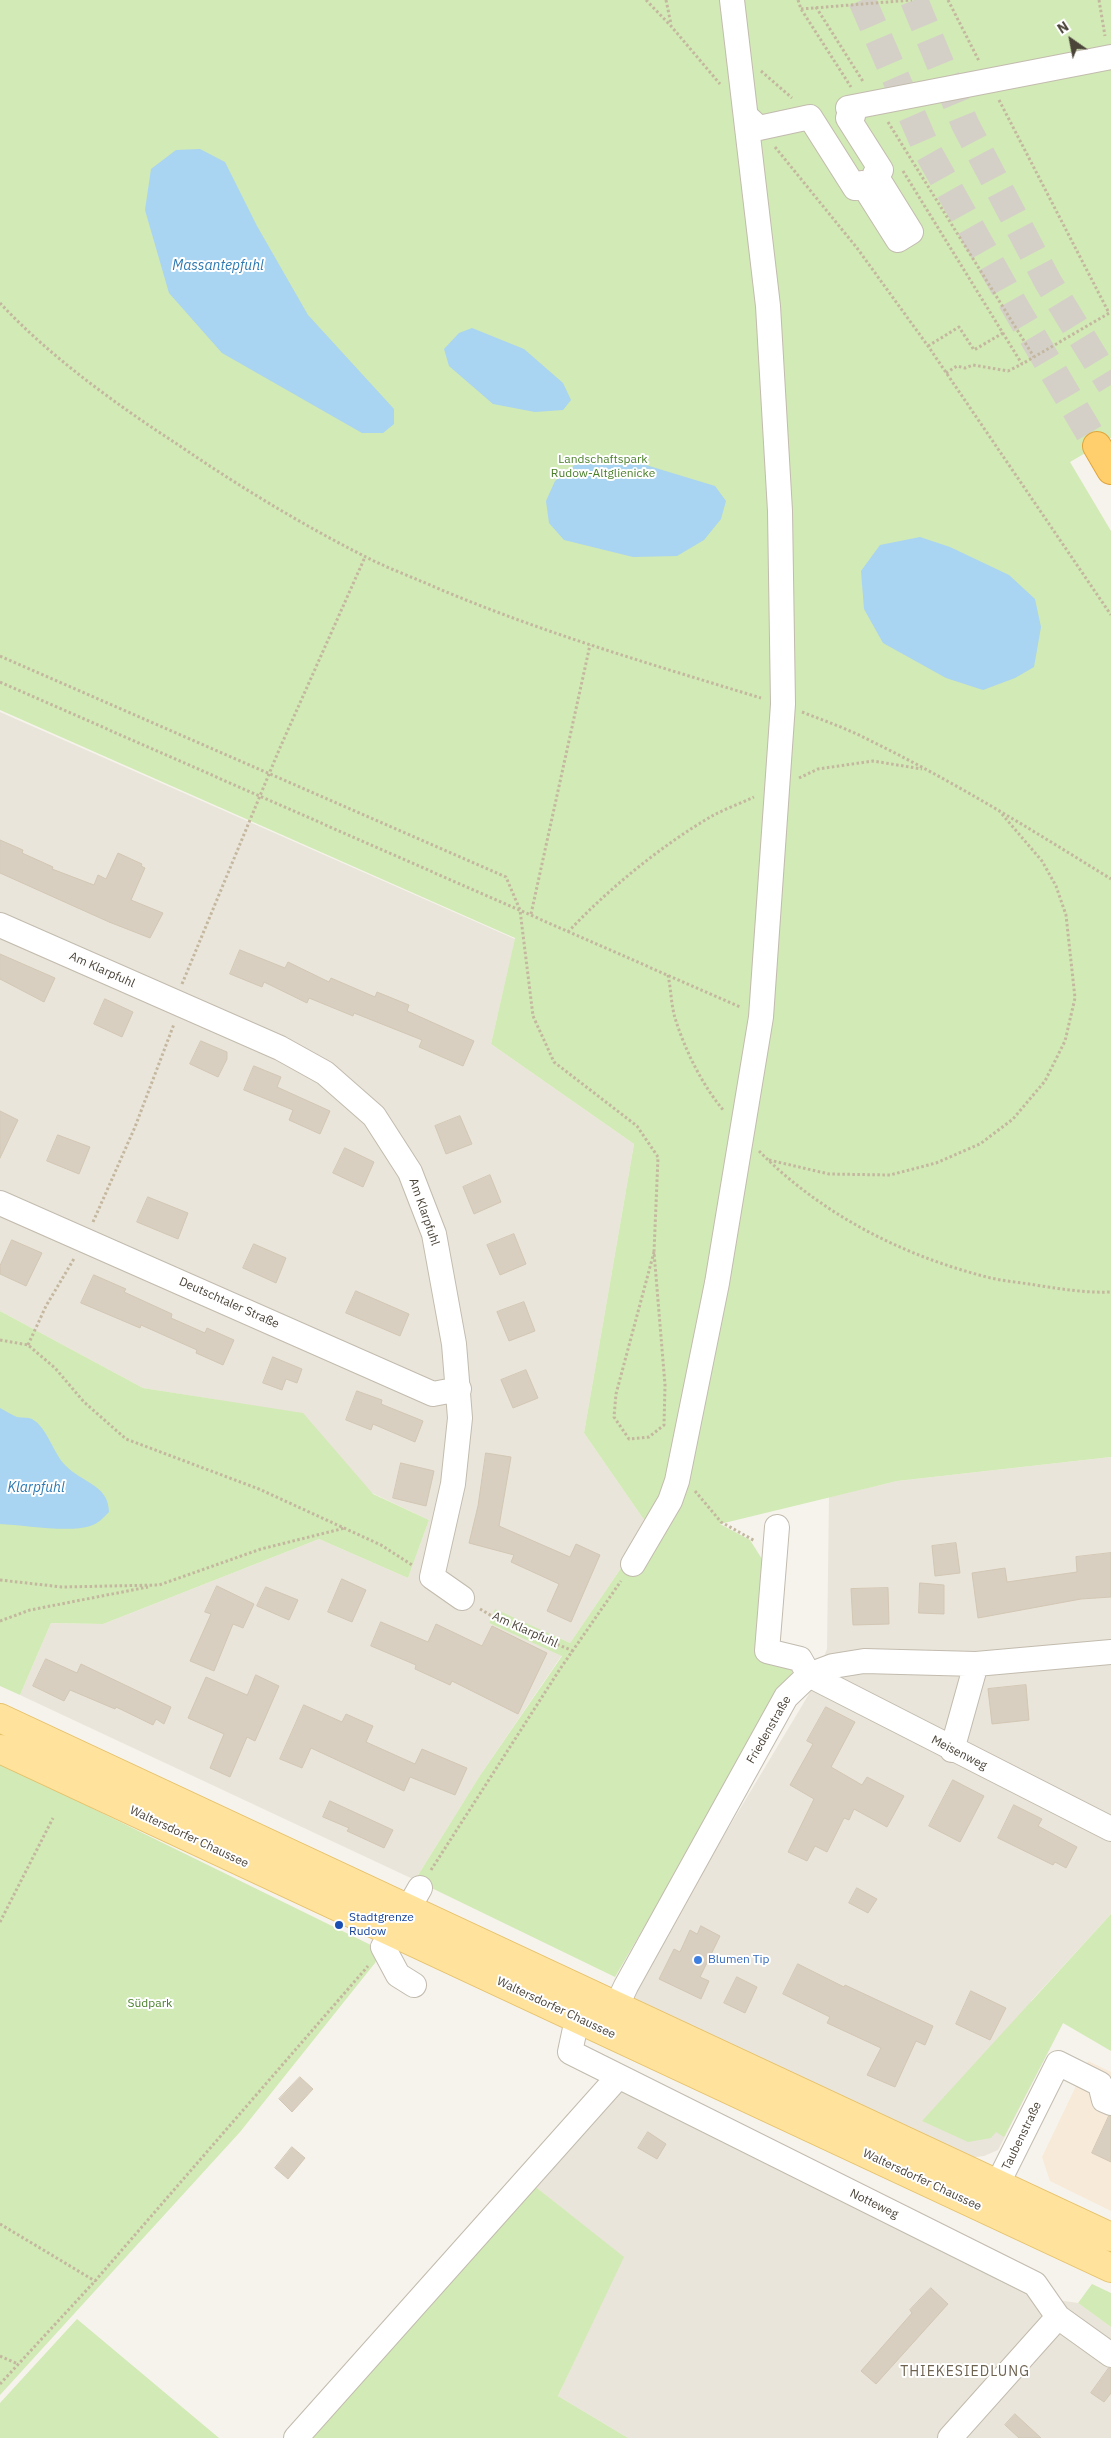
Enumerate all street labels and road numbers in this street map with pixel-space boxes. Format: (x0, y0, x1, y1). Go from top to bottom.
street label: Am Klarpfuhl (67, 949, 137, 991)
street label: Am Klarpfuhl (406, 1176, 442, 1248)
street label: Deutschtaler Straße (177, 1274, 281, 1332)
street label: Am Klarpfuhl (490, 1609, 560, 1651)
street label: Friedenstraße (744, 1694, 794, 1766)
street label: Meisenweg (929, 1733, 989, 1773)
street label: Waltersdorfer Chaussee (127, 1803, 251, 1871)
street label: Waltersdorfer Chaussee (494, 1974, 618, 2042)
street label: Taubenstraße (999, 2099, 1045, 2173)
street label: Waltersdorfer Chaussee (860, 2146, 984, 2214)
street label: Notteweg (847, 2186, 901, 2222)

